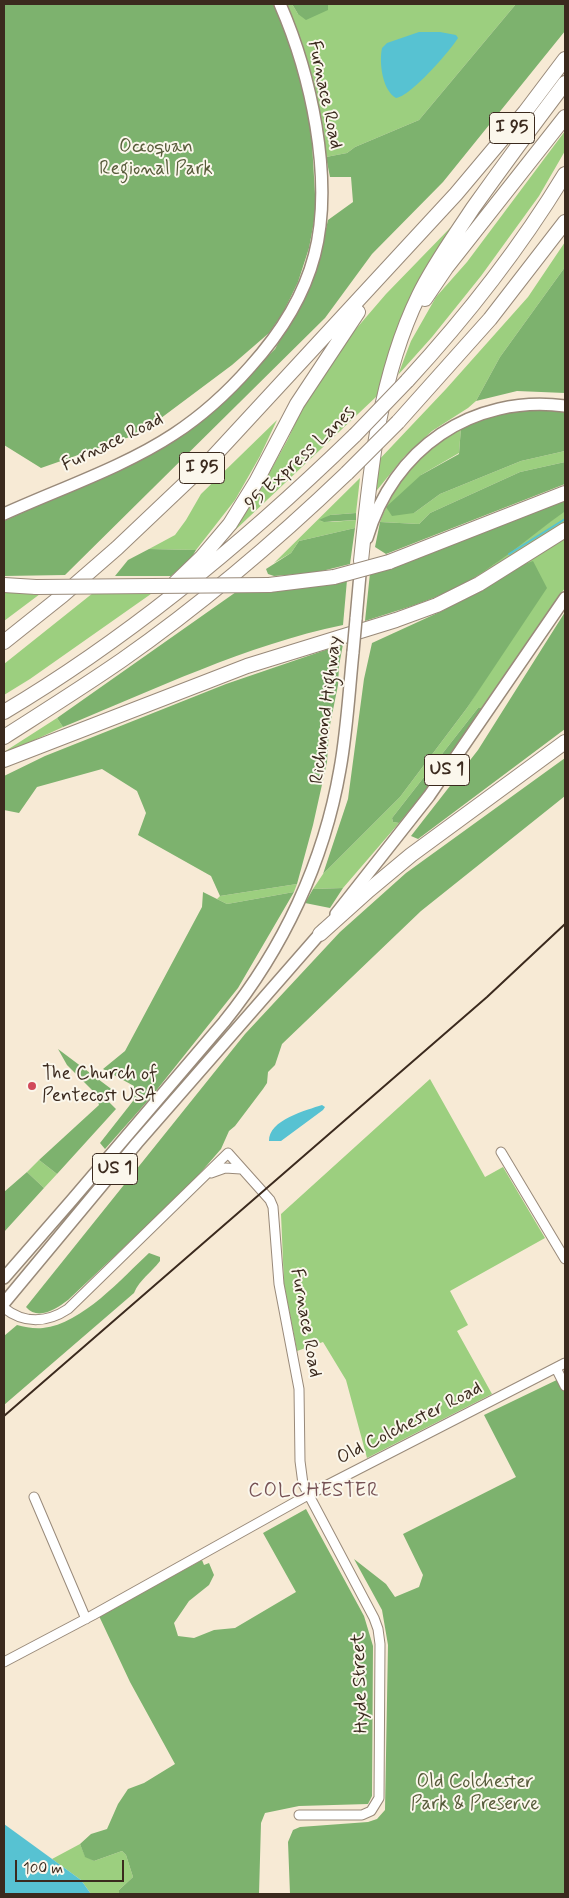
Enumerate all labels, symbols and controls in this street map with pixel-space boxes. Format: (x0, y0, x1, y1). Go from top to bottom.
street label: Furnace Road (301, 39, 347, 151)
road number: I 95 (490, 112, 534, 144)
park label: Occoquan Regional Park (99, 137, 213, 181)
street label: 95 Express Lanes (241, 402, 361, 516)
street label: Furnace Road (59, 409, 167, 477)
road number: I 95 (180, 452, 224, 483)
street label: Richmond Highway (307, 635, 347, 785)
road number: US 1 (424, 754, 470, 786)
place label: The Church of Pentecost USA (42, 1064, 157, 1108)
marker: The Church of Pentecost USA (26, 1080, 38, 1092)
road number: US 1 (92, 1154, 138, 1184)
street label: Furnace Road (284, 1267, 326, 1379)
street label: Old Colchester Road (334, 1378, 486, 1470)
district label: COLCHESTER (245, 1480, 383, 1504)
street label: Hyde Street (348, 1632, 374, 1734)
park label: Old Colchester Park & Preserve (411, 1772, 539, 1816)
scale bar (18, 1850, 126, 1882)
text: 100 m (23, 1859, 63, 1879)

